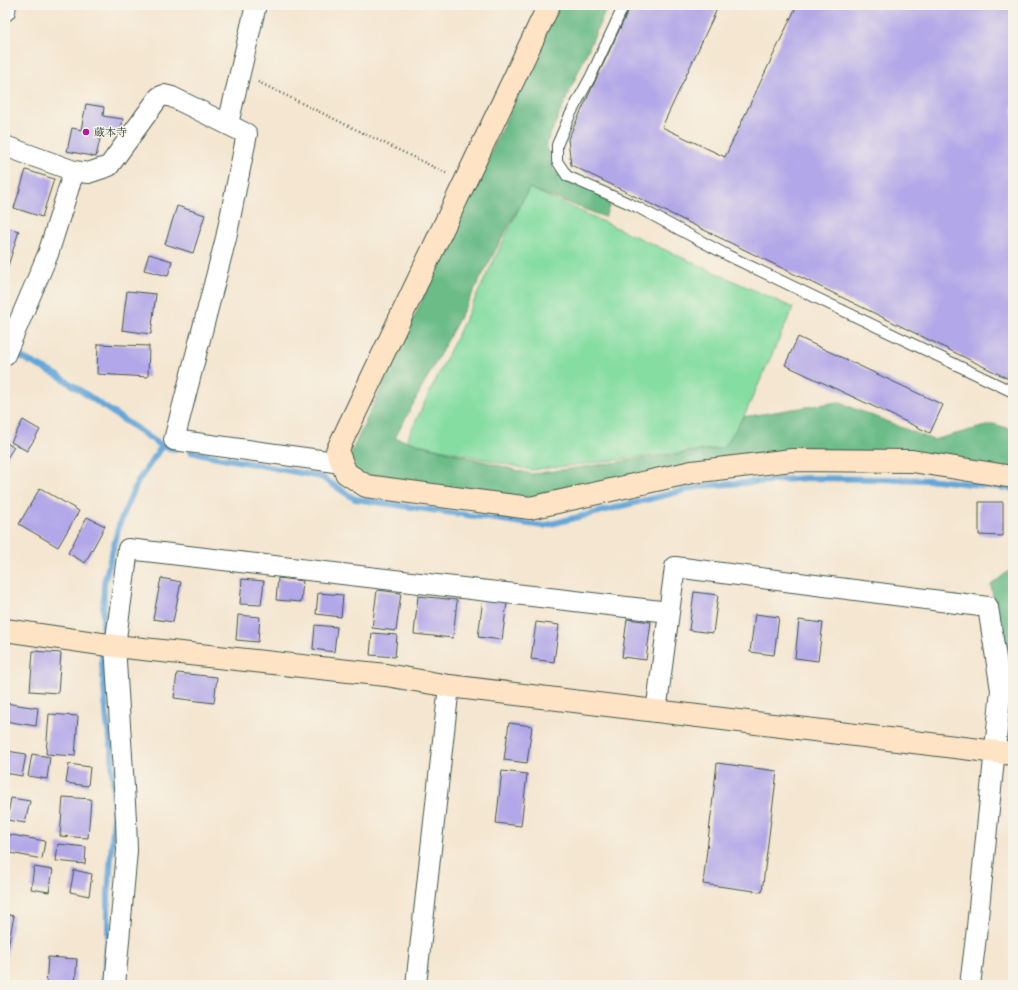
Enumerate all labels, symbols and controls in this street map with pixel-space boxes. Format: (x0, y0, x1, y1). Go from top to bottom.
place label: 蔵本寺 (94, 126, 127, 139)
marker: 蔵本寺 (81, 127, 91, 137)

